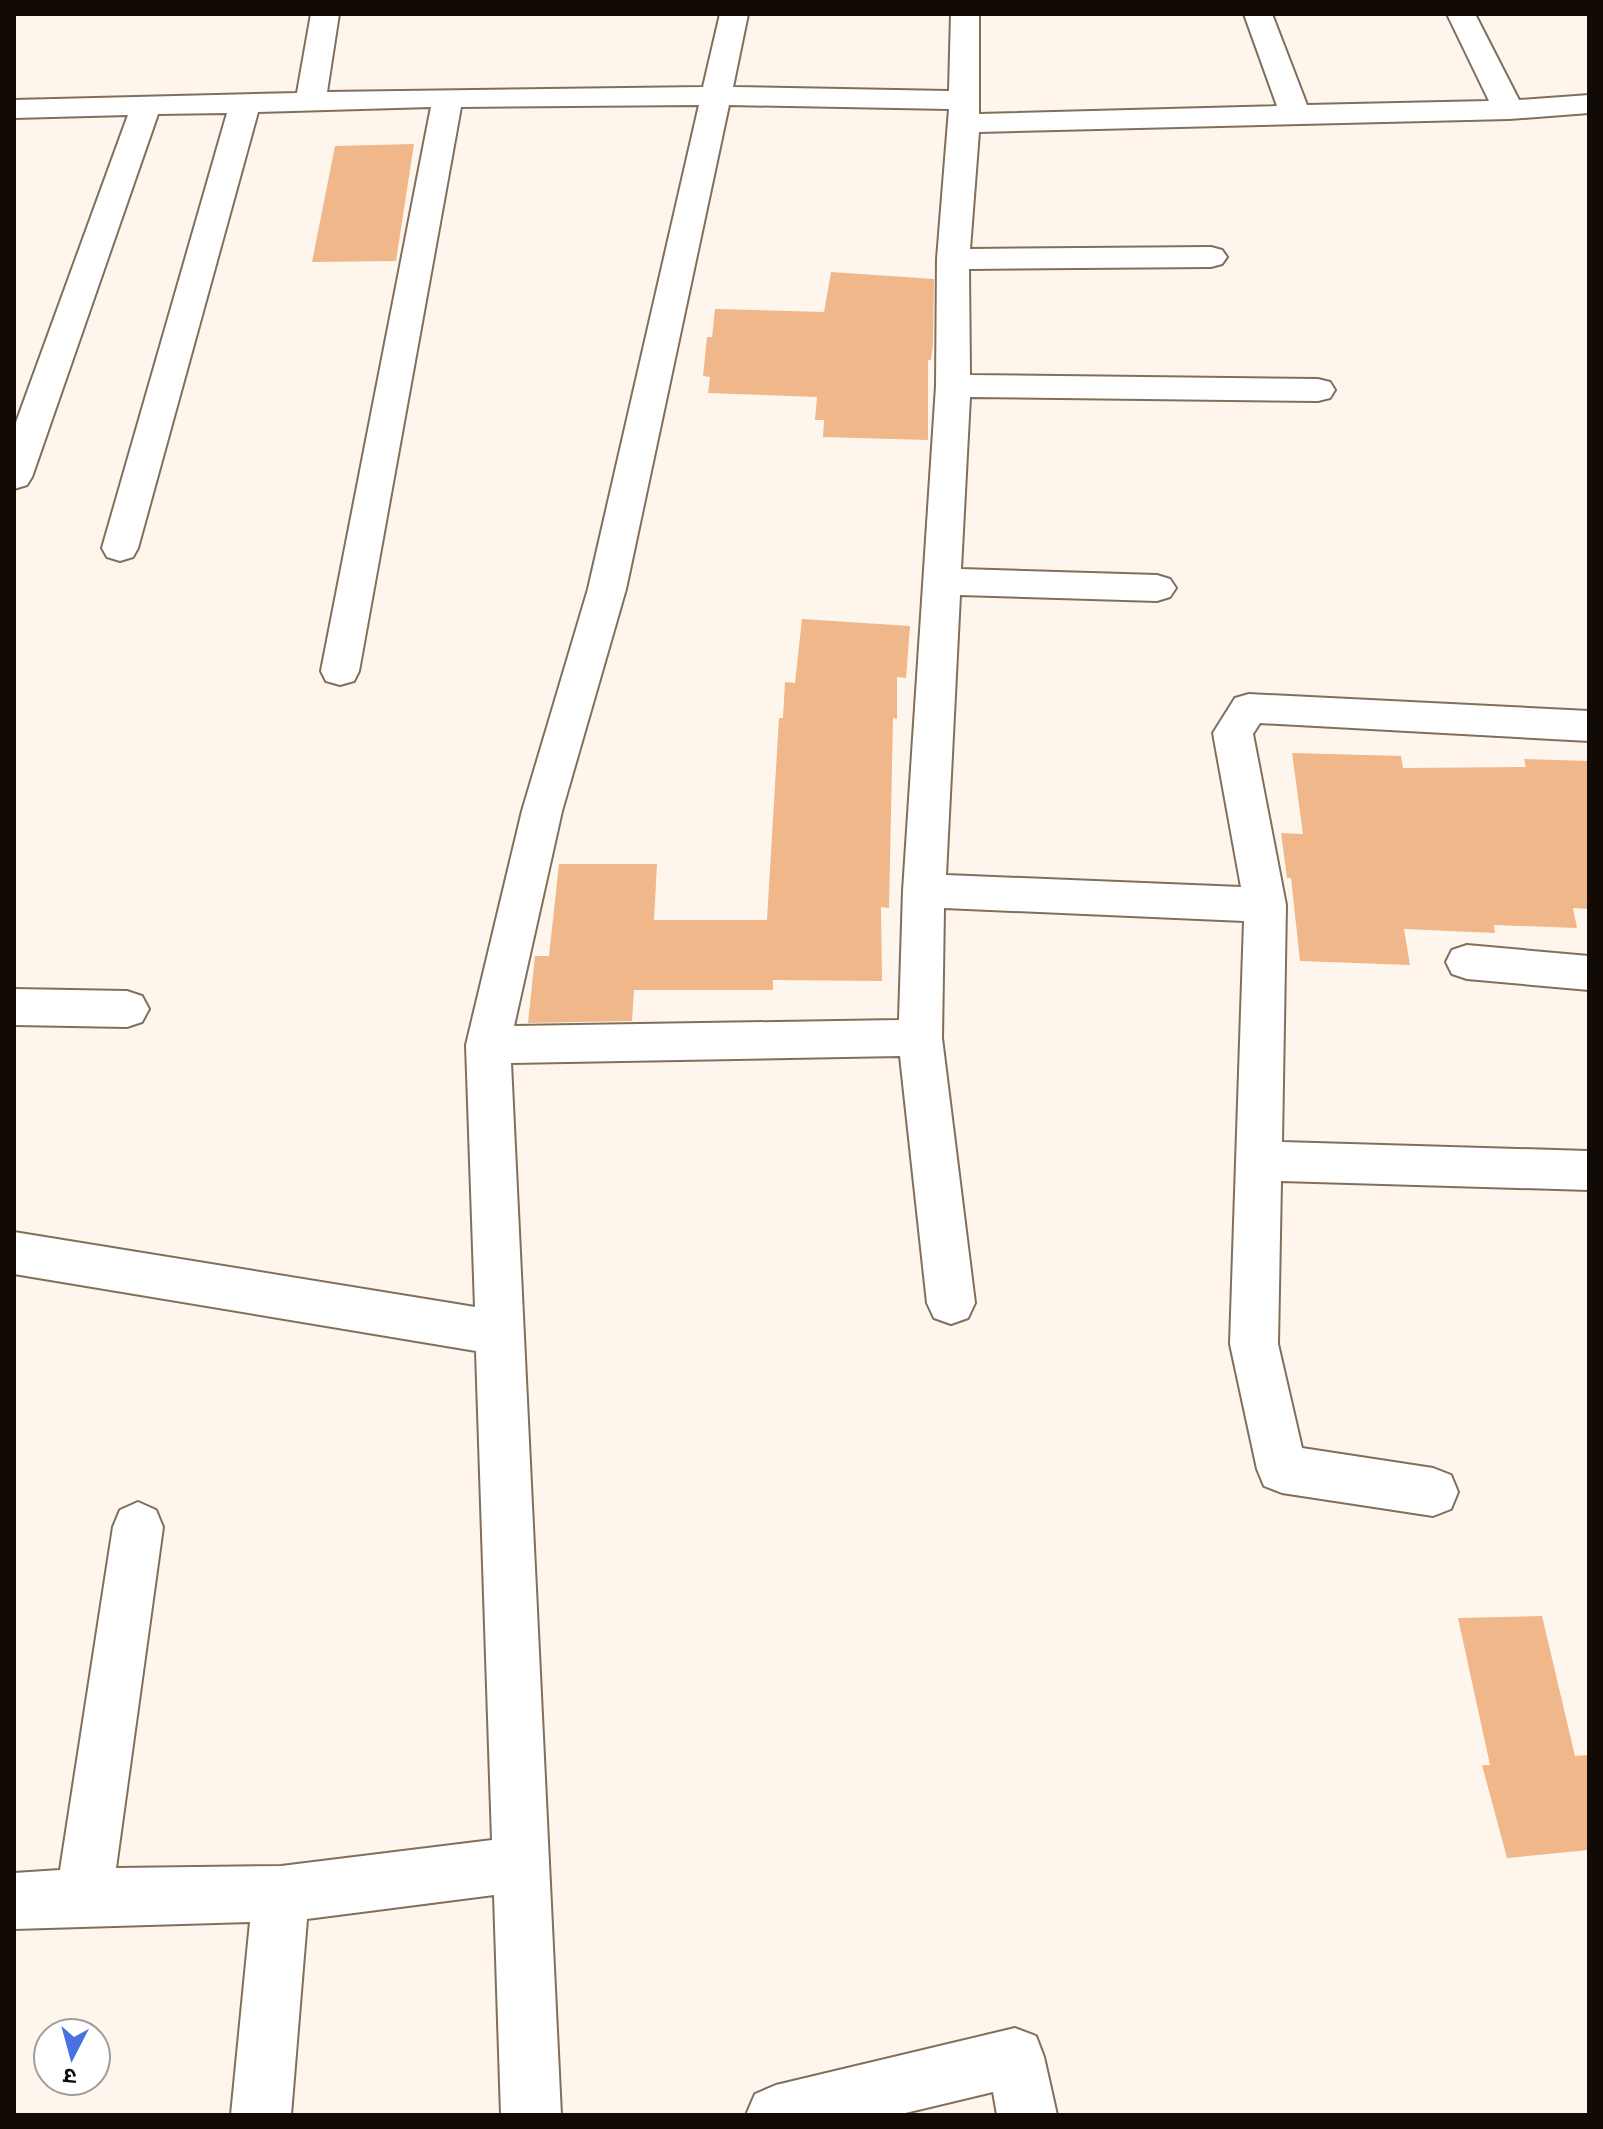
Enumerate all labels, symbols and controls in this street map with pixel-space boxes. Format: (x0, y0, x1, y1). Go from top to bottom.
north arrow (32, 2017, 112, 2097)
text: उ (61, 2061, 78, 2091)

